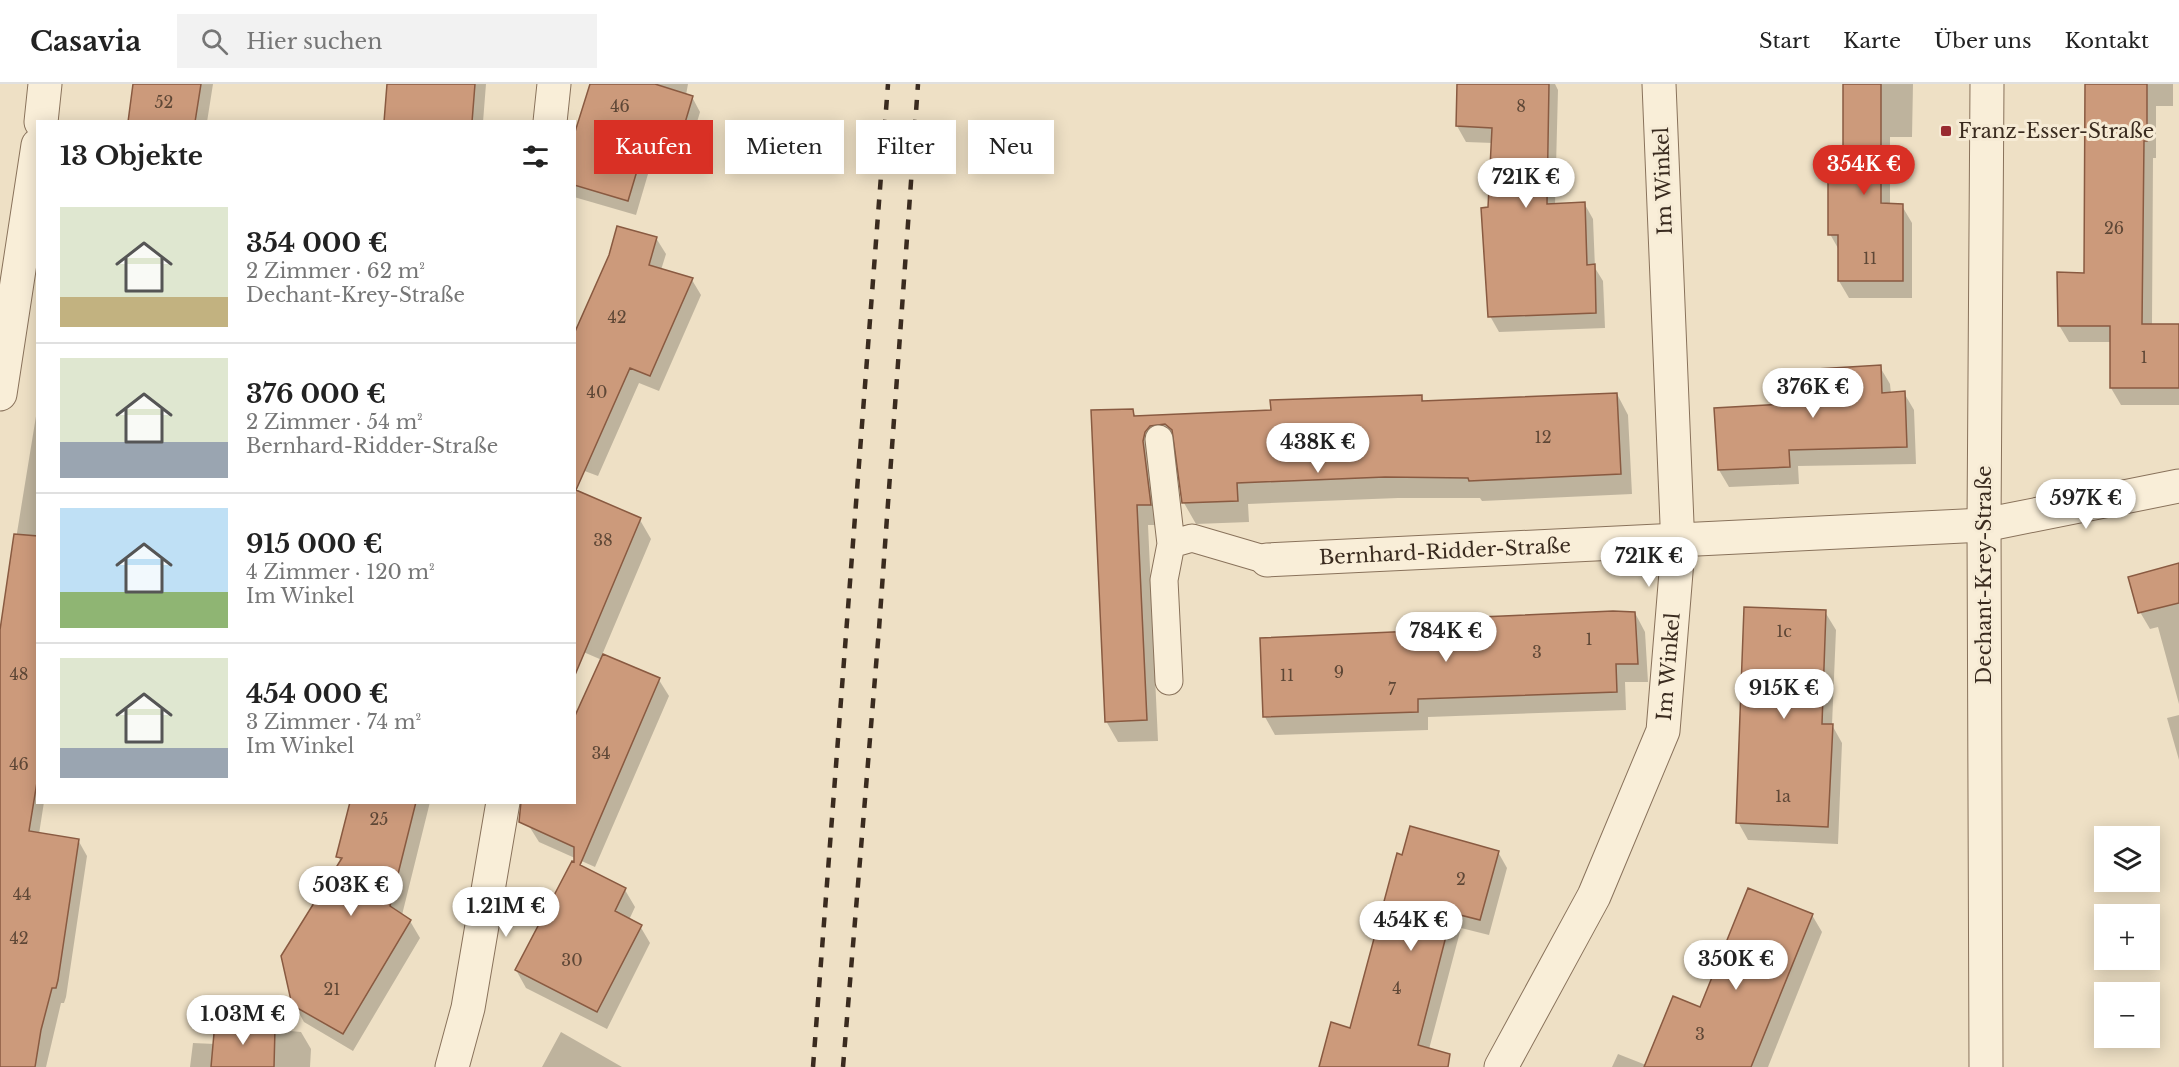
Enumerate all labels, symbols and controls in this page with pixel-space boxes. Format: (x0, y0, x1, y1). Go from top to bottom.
search box (177, 14, 597, 68)
text: Casavia (30, 24, 141, 59)
icon: search (198, 25, 231, 58)
text: Hier suchen (246, 28, 382, 55)
text: Start (1759, 28, 1810, 54)
text: Karte (1843, 28, 1901, 54)
text: Über uns (1934, 28, 2032, 54)
text: Kontakt (2065, 28, 2149, 54)
house number: 52 (155, 92, 173, 112)
house number: 46 (610, 96, 630, 116)
house number: 8 (1516, 96, 1526, 116)
place label: Franz-Esser-Straße (1958, 119, 2154, 143)
chip: Kaufen (594, 120, 713, 174)
chip: Mieten (725, 120, 844, 174)
chip: Filter (856, 120, 956, 174)
chip: Neu (968, 120, 1054, 174)
marker: Franz-Esser-Straße (1939, 124, 1953, 138)
street label: Im Winkel (1649, 127, 1677, 235)
text: 13 Objekte (60, 140, 203, 172)
icon: filters (519, 140, 552, 173)
pin: 354K € (1815, 145, 1913, 196)
text: 354K € (1827, 152, 1901, 176)
pin: 721K € (1477, 158, 1575, 209)
text: 721K € (1492, 165, 1560, 189)
house number: 26 (2104, 218, 2124, 238)
text: 354 000 € (246, 227, 388, 259)
icon: home (108, 231, 180, 303)
house number: 11 (1863, 248, 1877, 268)
text: 2 Zimmer · 62 m² (246, 259, 425, 283)
text: Dechant-Krey-Straße (246, 283, 465, 307)
house number: 42 (607, 307, 627, 327)
house number: 1 (2140, 347, 2148, 367)
pin: 376K € (1764, 368, 1862, 419)
text: 376K € (1776, 375, 1850, 399)
text: 376 000 € (246, 378, 386, 410)
icon: home (108, 382, 180, 454)
house number: 40 (587, 382, 607, 402)
text: 2 Zimmer · 54 m² (246, 410, 423, 434)
pin: 438K € (1269, 423, 1367, 474)
house number: 12 (1535, 427, 1552, 447)
text: 438K € (1280, 430, 1356, 454)
text: Bernhard-Ridder-Straße (246, 434, 498, 458)
street label: Dechant-Krey-Straße (1972, 466, 1996, 684)
pin: 597K € (2037, 479, 2135, 530)
text: 597K € (2050, 486, 2122, 510)
text: 915 000 € (246, 528, 383, 560)
house number: 38 (593, 530, 613, 550)
icon: home (108, 532, 180, 604)
street label: Bernhard-Ridder-Straße (1318, 533, 1571, 569)
pin: 721K € (1600, 537, 1698, 588)
text: 721K € (1615, 544, 1683, 568)
text: 4 Zimmer · 120 m² (246, 560, 435, 584)
text: Im Winkel (246, 584, 354, 608)
pin: 784K € (1397, 612, 1495, 663)
street label: Im Winkel (1652, 612, 1685, 722)
text: 784K € (1410, 619, 1482, 643)
house number: 1c (1776, 621, 1792, 641)
house number: 1 (1585, 629, 1593, 649)
house number: 3 (1532, 642, 1542, 662)
house number: 9 (1334, 662, 1344, 682)
house number: 48 (9, 664, 29, 684)
house number: 11 (1280, 665, 1294, 685)
pin: 915K € (1735, 669, 1833, 720)
text: 915K € (1749, 676, 1819, 700)
text: 454 000 € (246, 678, 389, 710)
house number: 7 (1388, 679, 1397, 699)
icon: home (108, 682, 180, 754)
text: 3 Zimmer · 74 m² (246, 710, 421, 734)
text: Im Winkel (246, 734, 354, 758)
house number: 34 (591, 743, 611, 763)
house number: 46 (9, 754, 29, 774)
house number: 1a (1775, 786, 1791, 806)
house number: 25 (370, 809, 388, 829)
map controls (2094, 826, 2160, 1048)
button: layers (2094, 826, 2160, 892)
pin: 503K € (302, 866, 400, 917)
house number: 2 (1456, 869, 1466, 889)
text: 503K € (313, 873, 389, 897)
house number: 44 (13, 884, 31, 904)
pin: 1.21M € (451, 887, 561, 938)
text: 1.21M € (466, 894, 546, 918)
pin: 454K € (1362, 901, 1460, 952)
button: + (2094, 904, 2160, 970)
text: 454K € (1374, 908, 1449, 932)
house number: 42 (9, 928, 29, 948)
pin: 350K € (1687, 940, 1785, 991)
text: 350K € (1698, 947, 1774, 971)
house number: 30 (561, 950, 583, 970)
house number: 4 (1392, 978, 1402, 998)
house number: 21 (324, 979, 341, 999)
button: − (2094, 982, 2160, 1048)
pin: 1.03M € (188, 995, 298, 1046)
text: 1.03M € (201, 1002, 285, 1026)
house number: 3 (1695, 1024, 1705, 1044)

